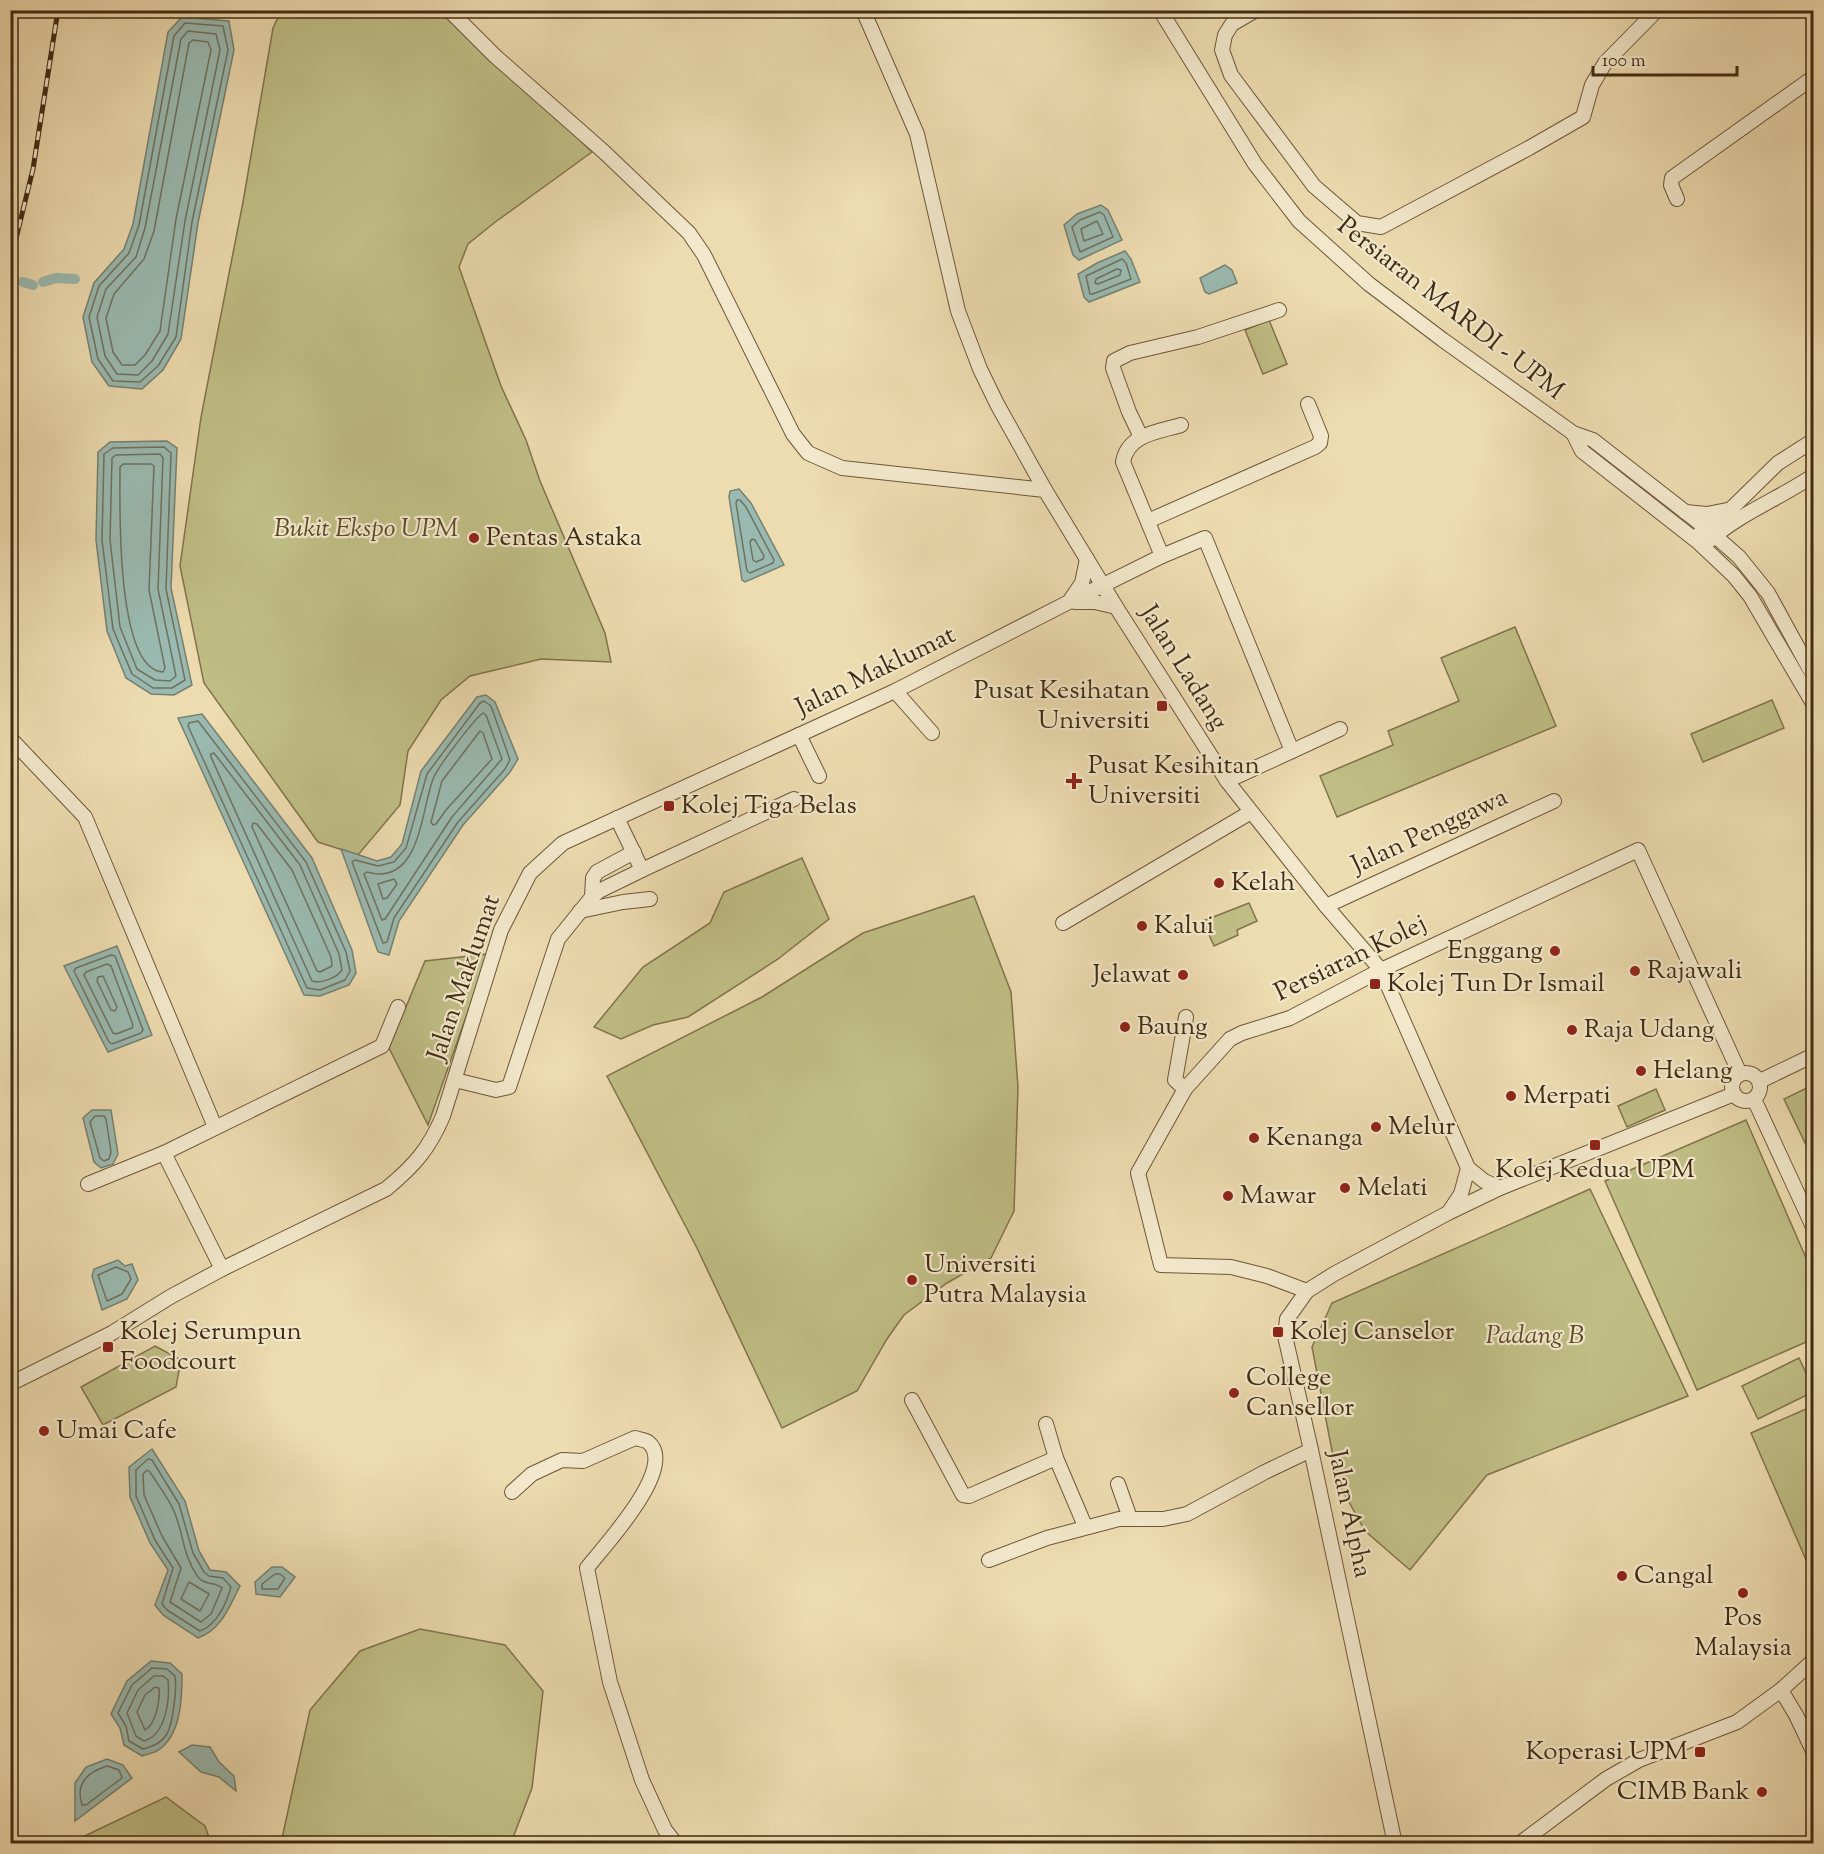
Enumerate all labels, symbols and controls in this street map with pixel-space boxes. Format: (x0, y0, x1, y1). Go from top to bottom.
scale bar (1593, 39, 1737, 77)
text: 100 m (1602, 49, 1646, 75)
street label: Persiaran MARDI - UPM (1329, 208, 1572, 410)
park label: Bukit Ekspo UPM (274, 511, 458, 548)
place label: Pentas Astaka (486, 520, 642, 557)
marker: Pentas Astaka (467, 531, 481, 545)
street label: Jalan Ladang (1129, 597, 1236, 738)
street label: Jalan Maklumat (788, 617, 962, 728)
place label: Pusat Kesihatan Universiti (974, 673, 1150, 740)
marker: Pusat Kesihatan Universiti (1155, 699, 1169, 713)
place label: Pusat Kesihitan Universiti (1088, 748, 1260, 815)
marker: Pusat Kesihitan Universiti (1065, 772, 1083, 790)
street label: Jalan Penggawa (1344, 780, 1514, 885)
place label: Kolej Tiga Belas (681, 788, 857, 825)
marker: Kolej Tiga Belas (662, 799, 676, 813)
place label: Kelah (1231, 865, 1295, 902)
marker: Kelah (1212, 876, 1226, 890)
street label: Jalan Maklumat (419, 890, 511, 1068)
street label: Persiaran Kolej (1269, 906, 1433, 1012)
place label: Kalui (1154, 908, 1214, 945)
marker: Kalui (1135, 919, 1149, 933)
place label: Enggang (1447, 933, 1543, 970)
marker: Enggang (1548, 944, 1562, 958)
place label: Rajawali (1647, 953, 1742, 990)
place label: Jelawat (1091, 957, 1171, 994)
marker: Rajawali (1628, 964, 1642, 978)
place label: Kolej Tun Dr Ismail (1387, 966, 1605, 1003)
marker: Jelawat (1176, 968, 1190, 982)
marker: Kolej Tun Dr Ismail (1368, 977, 1382, 991)
place label: Baung (1137, 1009, 1208, 1046)
place label: Raja Udang (1584, 1012, 1714, 1049)
marker: Baung (1118, 1020, 1132, 1034)
marker: Raja Udang (1565, 1023, 1579, 1037)
place label: Helang (1653, 1053, 1733, 1090)
marker: Helang (1634, 1064, 1648, 1078)
place label: Merpati (1523, 1078, 1611, 1115)
marker: Merpati (1504, 1089, 1518, 1103)
place label: Melur (1388, 1109, 1455, 1146)
place label: Kenanga (1266, 1120, 1363, 1157)
marker: Melur (1369, 1120, 1383, 1134)
marker: Kenanga (1247, 1131, 1261, 1145)
marker: Kolej Kedua UPM (1588, 1138, 1602, 1152)
place label: Kolej Kedua UPM (1495, 1152, 1695, 1189)
place label: Melati (1357, 1170, 1428, 1207)
place label: Mawar (1240, 1178, 1317, 1215)
marker: Melati (1338, 1181, 1352, 1195)
marker: Mawar (1221, 1189, 1235, 1203)
place label: Universiti Putra Malaysia (924, 1247, 1087, 1314)
marker: Universiti Putra Malaysia (905, 1273, 919, 1287)
place label: Kolej Serumpun Foodcourt (120, 1314, 302, 1381)
place label: Kolej Canselor (1290, 1314, 1455, 1351)
park label: Padang B (1486, 1318, 1584, 1355)
marker: Kolej Canselor (1271, 1325, 1285, 1339)
marker: Kolej Serumpun Foodcourt (101, 1340, 115, 1354)
place label: College Cansellor (1246, 1360, 1355, 1427)
marker: College Cansellor (1227, 1386, 1241, 1400)
place label: Umai Cafe (56, 1413, 177, 1450)
marker: Umai Cafe (37, 1424, 51, 1438)
street label: Jalan Alpha (1317, 1445, 1381, 1581)
place label: Cangal (1634, 1558, 1714, 1595)
marker: Cangal (1615, 1569, 1629, 1583)
marker: Pos Malaysia (1736, 1586, 1750, 1600)
place label: Pos Malaysia (1694, 1600, 1792, 1667)
place label: Koperasi UPM (1526, 1734, 1688, 1771)
marker: Koperasi UPM (1693, 1745, 1707, 1759)
place label: CIMB Bank (1617, 1774, 1750, 1811)
marker: CIMB Bank (1755, 1785, 1769, 1799)

